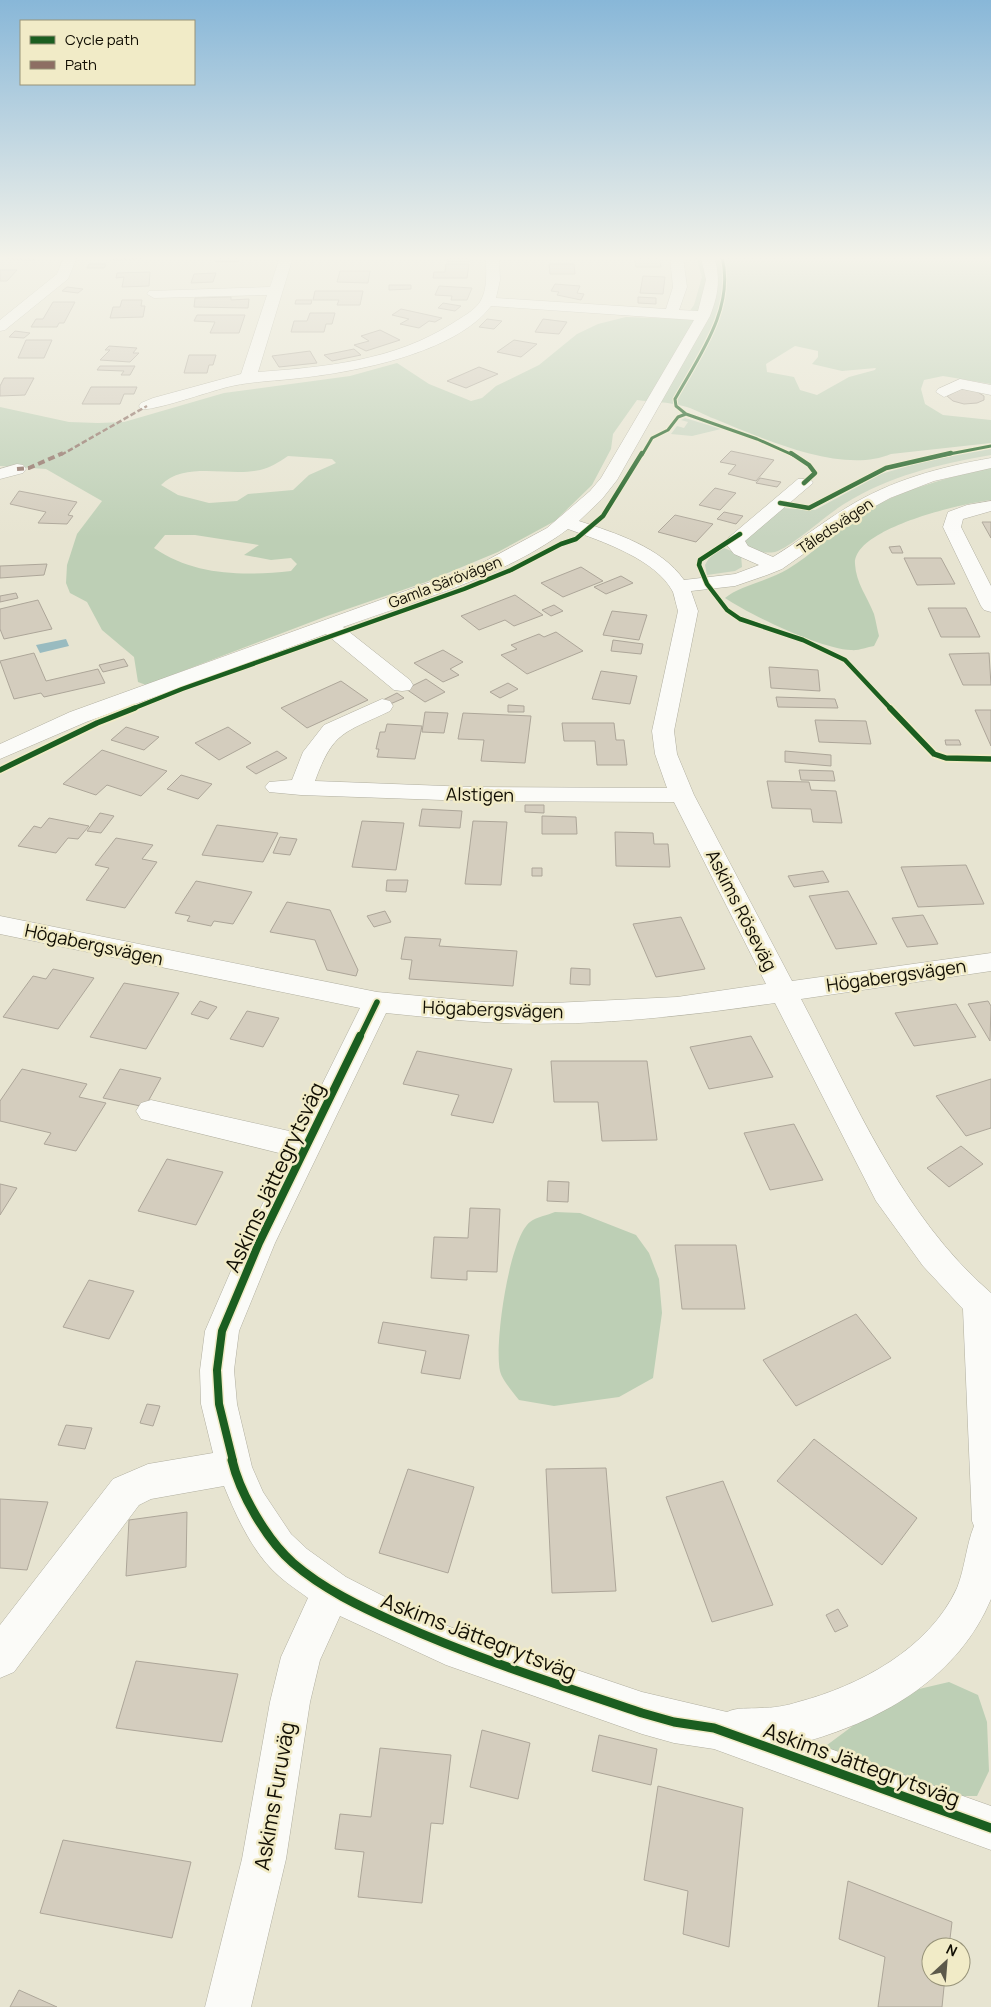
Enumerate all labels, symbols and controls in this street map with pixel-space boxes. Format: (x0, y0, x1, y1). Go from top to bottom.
legend (20, 20, 195, 85)
text: Cycle path (65, 29, 139, 50)
text: Path (65, 54, 97, 75)
street label: Tåledsvägen (793, 493, 877, 559)
street label: Gamla Särövägen (385, 551, 505, 613)
street label: Alstigen (446, 781, 514, 807)
street label: Askims Röseväg (701, 845, 783, 975)
street label: Högabergsvägen (23, 918, 165, 970)
street label: Högabergsvägen (825, 953, 967, 997)
street label: Högabergsvägen (422, 995, 564, 1023)
street label: Askims Jättegrytsväg (218, 1077, 330, 1277)
street label: Askims Jättegrytsväg (377, 1586, 581, 1686)
street label: Askims Jättegrytsväg (760, 1715, 964, 1813)
street label: Askims Furuväg (247, 1720, 301, 1872)
north arrow (921, 1937, 971, 1987)
text: N (943, 1939, 961, 1961)

